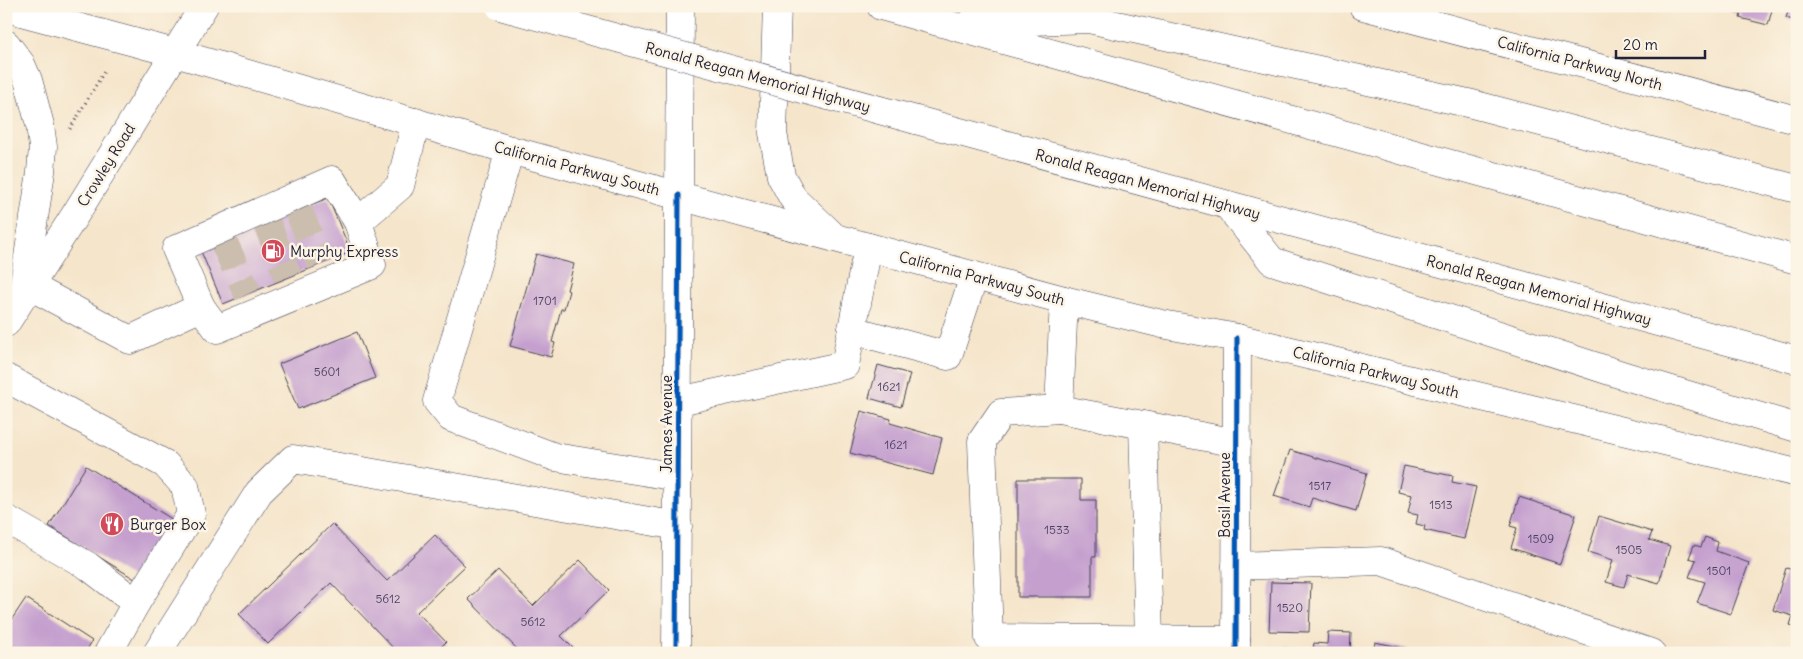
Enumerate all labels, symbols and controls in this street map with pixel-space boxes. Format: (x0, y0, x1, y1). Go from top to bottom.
scale bar (1616, 28, 1704, 60)
street label: California Parkway North (1495, 32, 1665, 94)
text: 20 m (1623, 35, 1658, 54)
street label: Ronald Reagan Memorial Highway (643, 38, 873, 116)
street label: Crowley Road (73, 120, 139, 210)
street label: California Parkway South (492, 137, 662, 199)
street label: Ronald Reagan Memorial Highway (1033, 145, 1263, 223)
fuel station icon: Murphy Express (260, 238, 286, 264)
place label: Murphy Express (290, 242, 398, 261)
street label: California Parkway South (897, 247, 1067, 309)
street label: Ronald Reagan Memorial Highway (1424, 251, 1654, 329)
house number: 1701 (533, 293, 557, 308)
street label: California Parkway South (1291, 342, 1462, 402)
house number: 5601 (314, 364, 340, 379)
street label: James Avenue (657, 375, 676, 473)
house number: 1621 (877, 379, 901, 394)
house number: 1621 (884, 437, 908, 452)
street label: Basil Avenue (1215, 452, 1234, 538)
house number: 1517 (1309, 478, 1331, 493)
house number: 1513 (1429, 497, 1453, 512)
restaurant icon: Burger Box (99, 511, 125, 537)
place label: Burger Box (130, 515, 207, 534)
house number: 1533 (1044, 522, 1070, 537)
house number: 1509 (1528, 531, 1554, 546)
house number: 1505 (1616, 542, 1642, 557)
house number: 1501 (1707, 563, 1731, 578)
house number: 5612 (375, 591, 401, 606)
house number: 1520 (1277, 600, 1303, 615)
house number: 5612 (520, 614, 546, 629)

